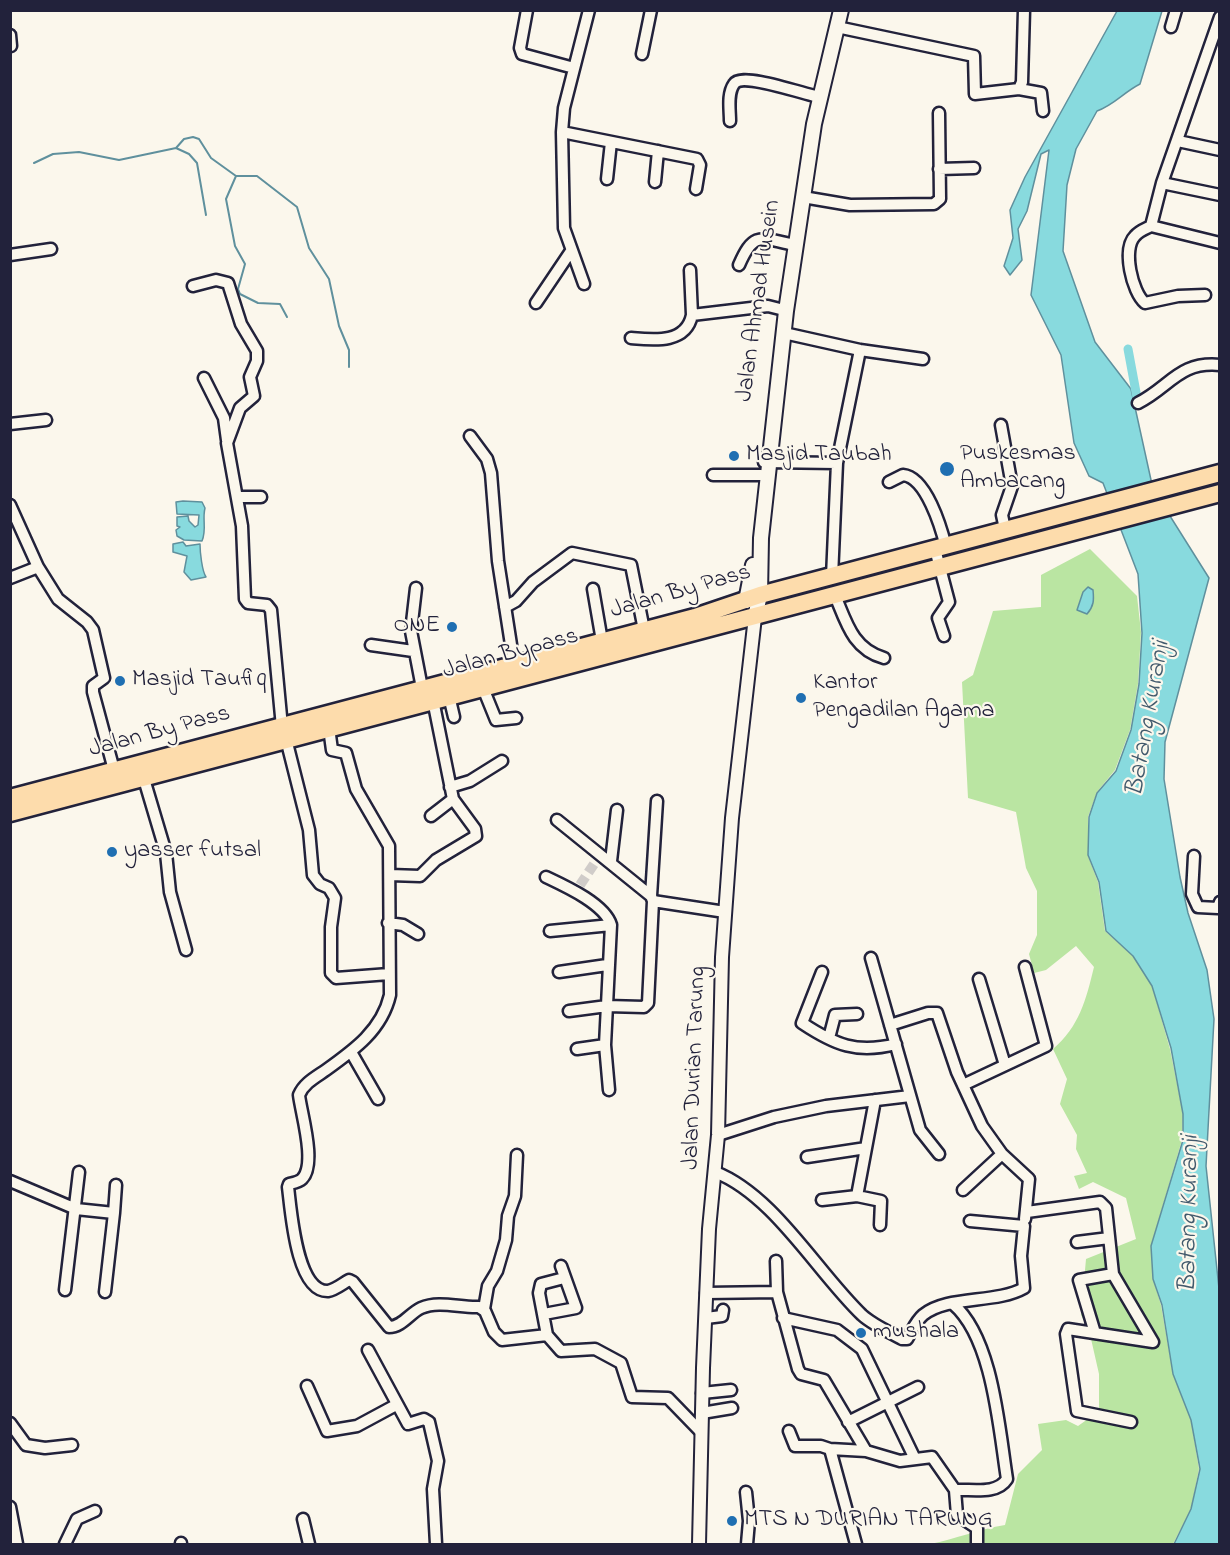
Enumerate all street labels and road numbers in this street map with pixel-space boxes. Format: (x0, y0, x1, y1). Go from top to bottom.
street label: Jalan Ahmad Husein (732, 198, 788, 404)
street label: Jalan By Pass (607, 559, 755, 627)
street label: Jalan Bypass (440, 623, 582, 687)
street label: Jalan By Pass (86, 700, 234, 766)
street label: Jalan Durian Tarung (678, 966, 714, 1170)

